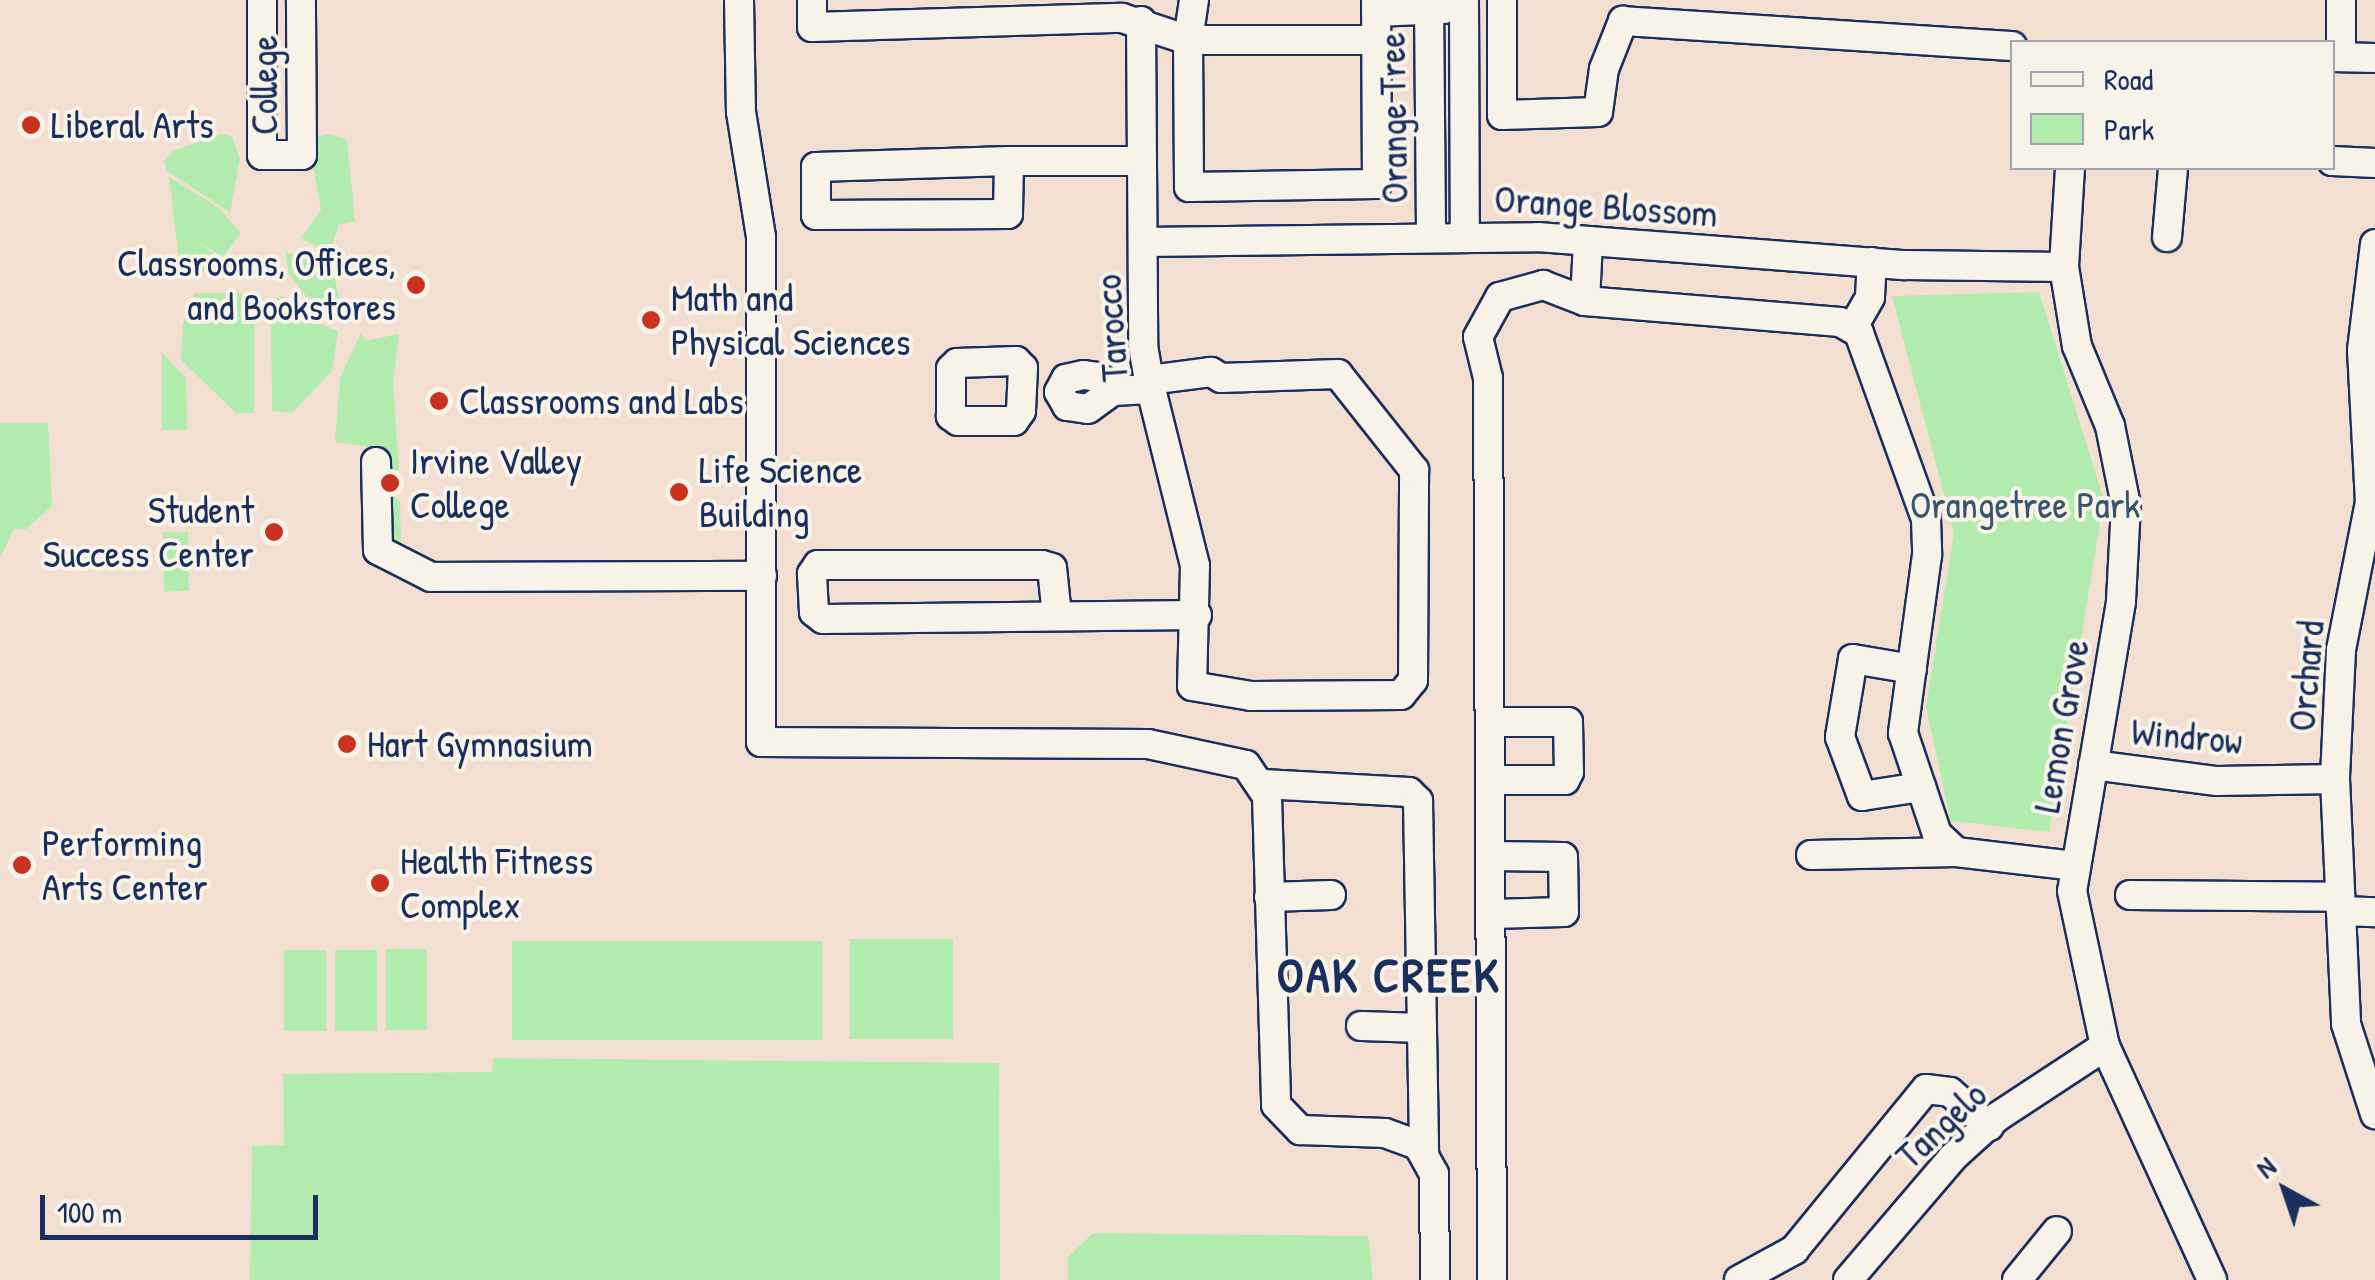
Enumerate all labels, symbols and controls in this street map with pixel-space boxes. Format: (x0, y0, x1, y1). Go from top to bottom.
street label: Orange Tree (1369, 32, 1417, 204)
street label: College (241, 35, 287, 135)
legend (2010, 40, 2335, 170)
text: Road (2104, 59, 2153, 99)
place label: Liberal Arts (51, 102, 214, 148)
text: Park (2104, 109, 2154, 149)
marker: Liberal Arts (20, 114, 42, 136)
street label: Orange Blossom (1493, 175, 1719, 237)
place label: Classrooms, Offices, and Bookstores (117, 240, 396, 330)
street label: Tarocco (1085, 273, 1137, 383)
marker: Classrooms, Offices, and Bookstores (405, 274, 427, 296)
place label: Math and Physical Sciences (671, 275, 910, 364)
marker: Math and Physical Sciences (640, 309, 662, 331)
place label: Classrooms and Labs (459, 378, 744, 424)
marker: Classrooms and Labs (428, 390, 450, 412)
place label: Irvine Valley College (410, 438, 582, 528)
place label: Life Science Building (699, 447, 862, 536)
marker: Irvine Valley College (379, 472, 401, 494)
marker: Life Science Building (668, 481, 690, 503)
park label: Orangetree Park (1910, 482, 2140, 528)
place label: Student Success Center (43, 487, 254, 576)
marker: Student Success Center (263, 521, 285, 543)
street label: Orchard (2278, 619, 2334, 733)
street label: Lemon Grove (2023, 636, 2099, 816)
street label: Windrow (2129, 708, 2245, 764)
place label: Hart Gymnasium (367, 721, 593, 767)
marker: Hart Gymnasium (336, 733, 358, 755)
place label: Performing Arts Center (42, 820, 208, 909)
place label: Health Fitness Complex (400, 838, 593, 928)
marker: Performing Arts Center (11, 854, 33, 876)
marker: Health Fitness Complex (369, 872, 391, 894)
district label: OAK CREEK (1277, 946, 1501, 1004)
street label: Tangelo (1886, 1072, 1996, 1178)
north arrow (2235, 1140, 2335, 1240)
text: N (2248, 1148, 2284, 1186)
scale bar (45, 1175, 322, 1237)
text: 100 m (57, 1192, 122, 1232)

